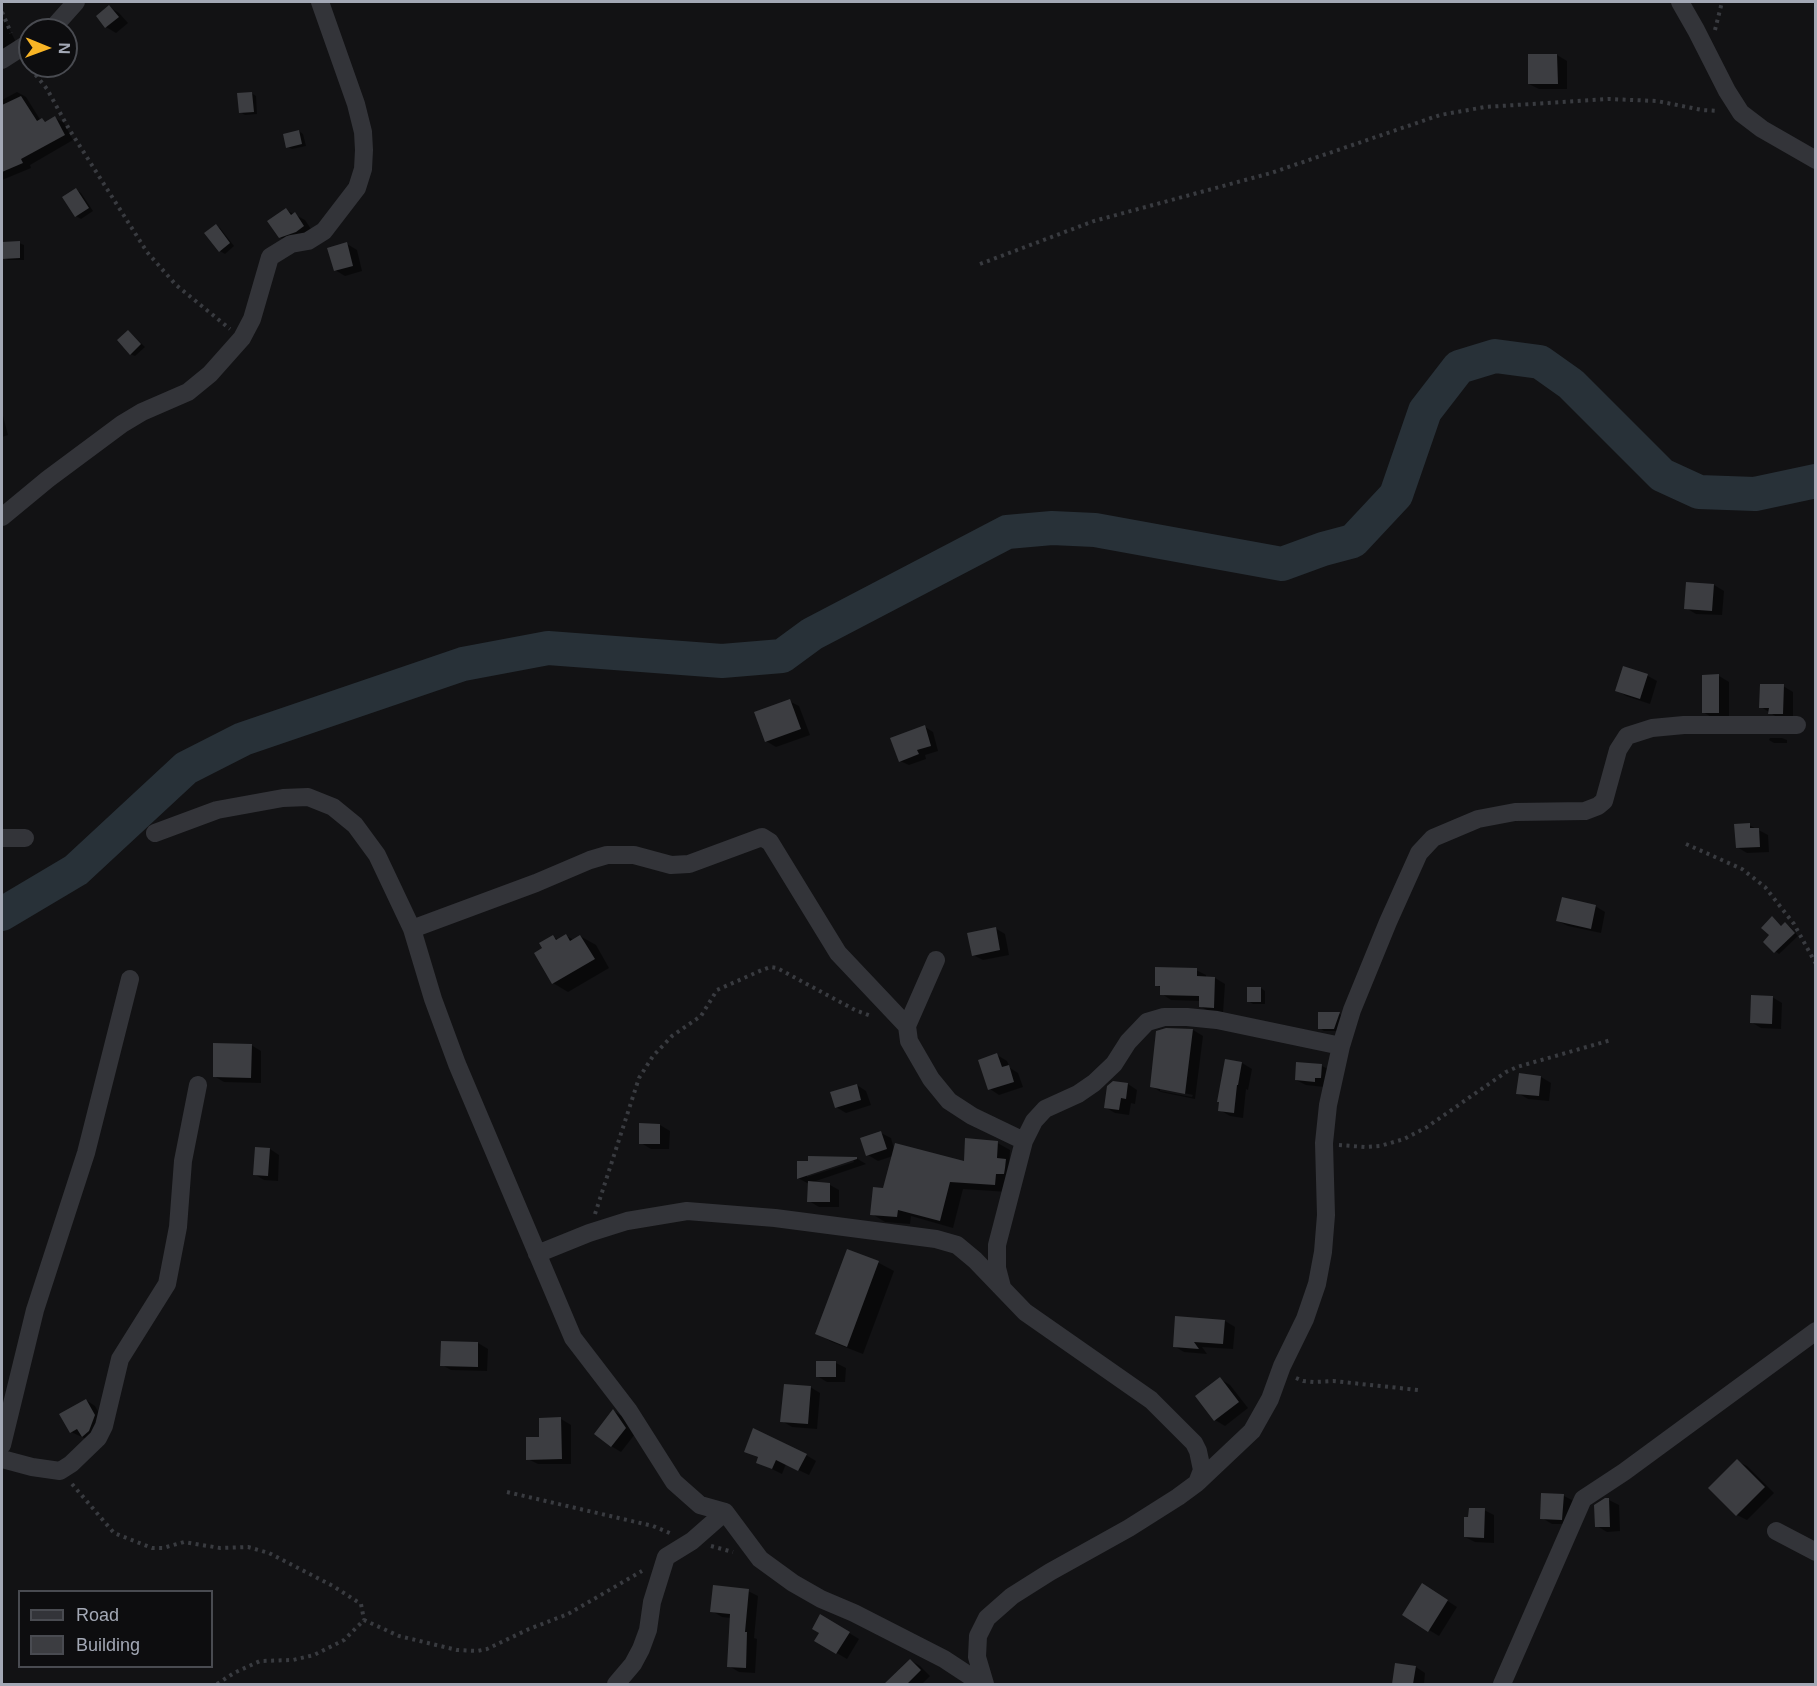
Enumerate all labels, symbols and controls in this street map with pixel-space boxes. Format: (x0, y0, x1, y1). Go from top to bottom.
north arrow (18, 18, 78, 78)
text: N (56, 42, 73, 54)
legend (18, 1590, 213, 1668)
text: Road (76, 1605, 119, 1625)
text: Building (76, 1635, 140, 1655)

